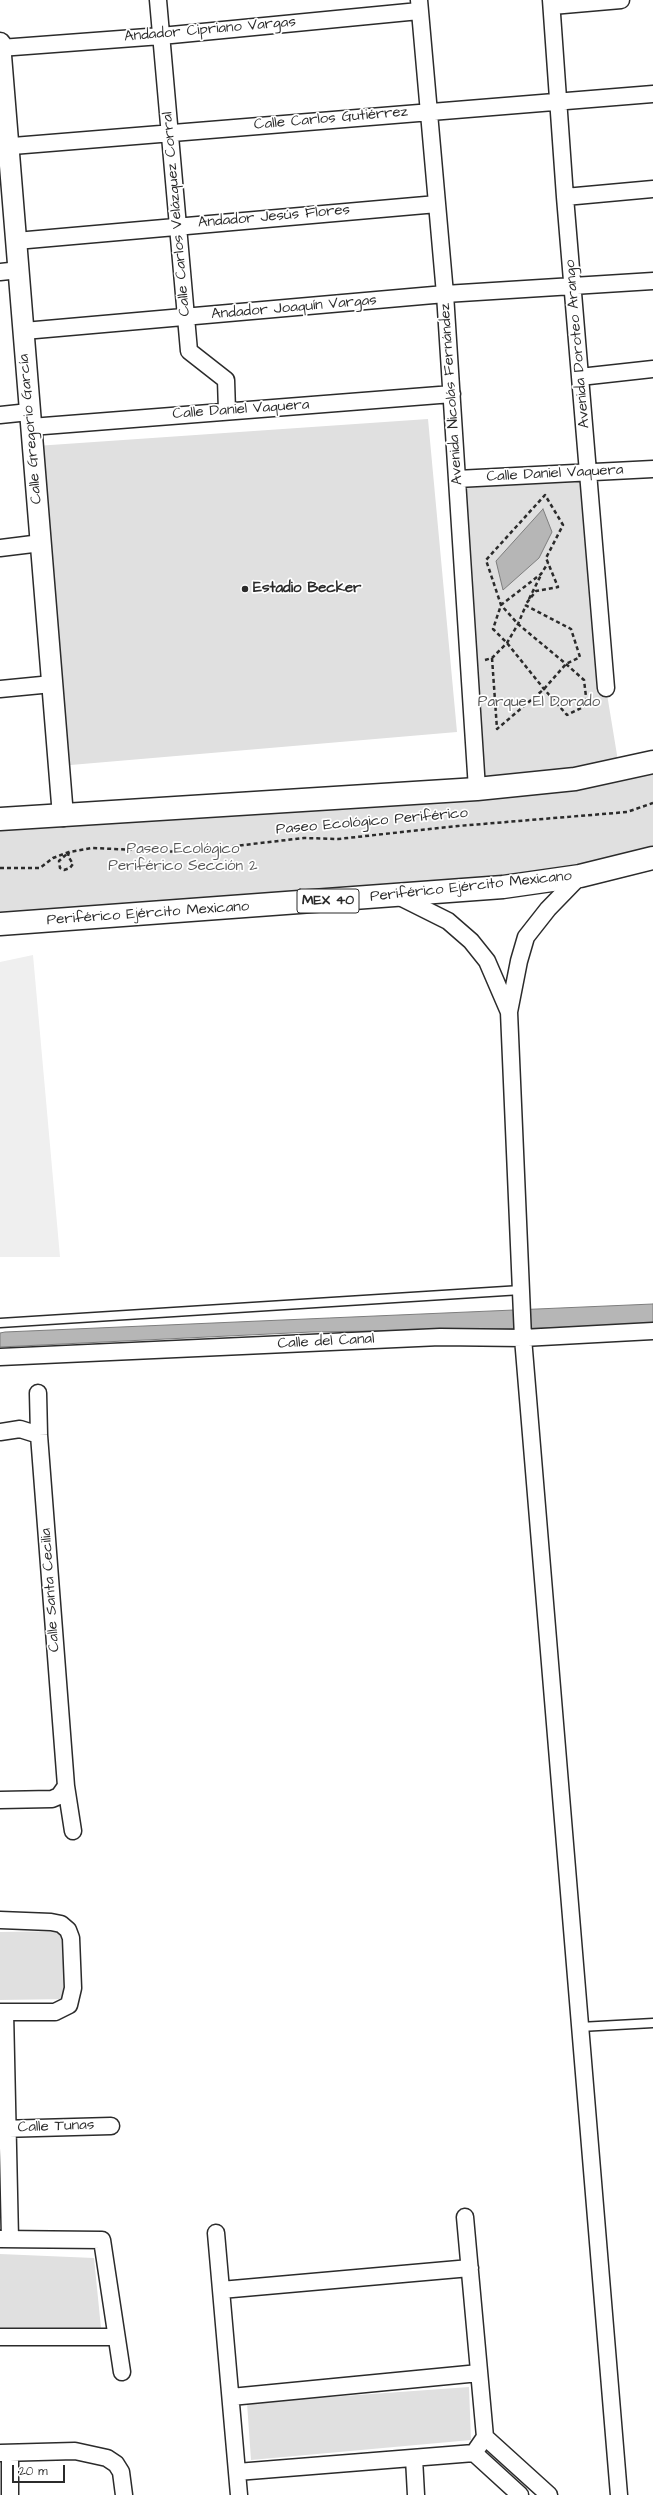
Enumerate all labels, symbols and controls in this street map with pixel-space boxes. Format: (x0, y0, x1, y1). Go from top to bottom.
street label: Andador Cipriano Vargas (123, 14, 297, 46)
street label: Calle Carlos Gutiérrez (253, 103, 409, 135)
street label: Calle Carlos Velázquez Corral (159, 111, 195, 317)
street label: Andador Jesús Flores (197, 201, 351, 233)
street label: Avenida Doroteo Arango (562, 259, 594, 429)
street label: Andador Joaquín Vargas (210, 292, 378, 324)
street label: Avenida Nicolás Fernández (437, 302, 467, 486)
street label: Calle Gregorio García (15, 353, 47, 505)
street label: Calle Daniel Vaquera (172, 396, 310, 424)
street label: Calle Daniel Vaquera (486, 461, 624, 487)
place label: Estadio Becker (253, 580, 361, 598)
marker: Estadio Becker (240, 584, 250, 594)
park label: Parque El Dorado (478, 694, 600, 712)
street label: Paseo Ecológico Periférico (275, 805, 469, 839)
park label: Paseo Ecológico Periférico Sección 2 (108, 841, 258, 876)
street label: Periférico Ejército Mexicano (369, 867, 573, 907)
road number: MEX 40 (297, 889, 359, 913)
street label: Periférico Ejército Mexicano (46, 898, 250, 930)
street label: Calle del Canal (277, 1330, 375, 1354)
street label: Calle Santa Cecilia (38, 1527, 64, 1653)
street label: Calle Tunas (17, 2117, 95, 2137)
scale bar (14, 2457, 67, 2483)
text: 20 m (19, 2463, 48, 2480)

